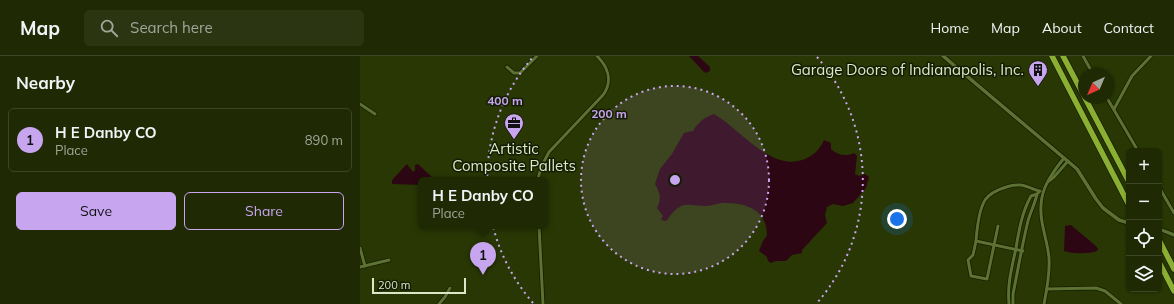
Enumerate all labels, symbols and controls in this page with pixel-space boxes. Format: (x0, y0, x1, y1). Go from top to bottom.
search box (84, 10, 364, 46)
text: Map (20, 16, 60, 40)
icon: search (98, 17, 120, 39)
text: Search here (130, 18, 213, 37)
text: Home (930, 19, 969, 37)
text: Map (991, 19, 1020, 37)
text: About (1042, 19, 1082, 37)
text: Contact (1104, 19, 1154, 37)
building icon: Garage Doors of Indianapolis, Inc. (1027, 59, 1049, 87)
place label: Garage Doors of Indianapolis, Inc. (791, 60, 1024, 79)
north arrow (1078, 68, 1114, 104)
text: Nearby (16, 72, 75, 93)
text: 400 m (487, 93, 523, 108)
text: 200 m (591, 106, 627, 121)
office icon: Artistic Composite Pallets (503, 112, 525, 140)
text: H E Danby CO (55, 123, 157, 142)
text: 1 (26, 132, 34, 148)
text: 890 m (305, 132, 343, 148)
place label: Artistic Composite Pallets (452, 139, 576, 175)
text: Place (55, 142, 88, 158)
map controls (1126, 148, 1162, 292)
button: + (1126, 148, 1162, 184)
centre of rings (668, 173, 682, 187)
popup (418, 177, 548, 229)
button: − (1126, 184, 1162, 220)
text: H E Danby CO (432, 186, 534, 205)
button: Save (16, 192, 176, 230)
button: Share (184, 192, 344, 230)
text: Place (432, 205, 465, 221)
your location (887, 209, 907, 229)
button: locate (1126, 220, 1162, 256)
pin: 1 (470, 242, 496, 275)
button: layers (1126, 256, 1162, 292)
scale bar (372, 276, 466, 295)
text: 200 m (378, 278, 410, 292)

